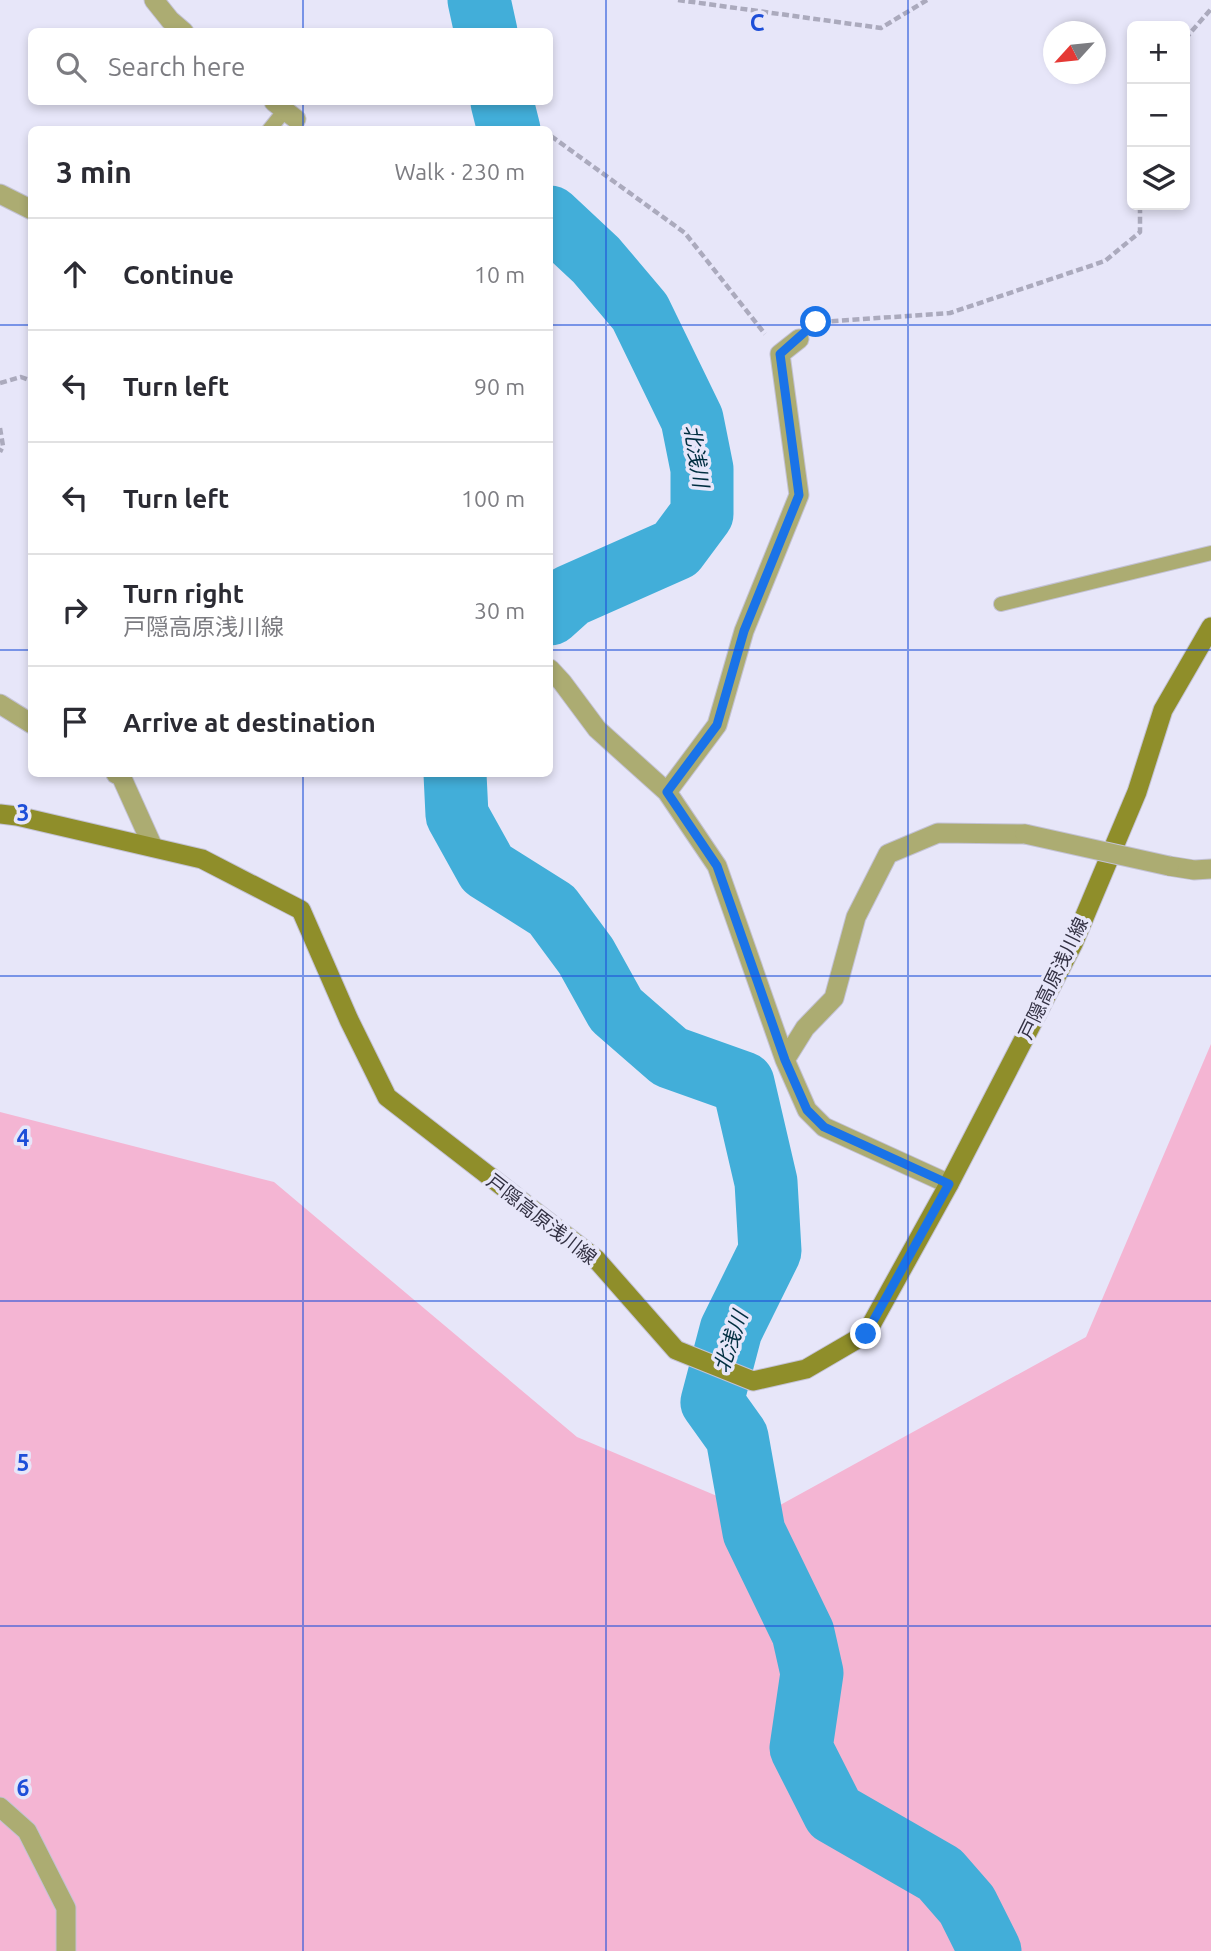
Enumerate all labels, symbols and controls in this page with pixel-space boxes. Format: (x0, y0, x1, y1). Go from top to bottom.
text: C (750, 10, 765, 35)
north arrow (1043, 21, 1106, 84)
map controls (1127, 21, 1190, 210)
button: + (1127, 21, 1190, 84)
search box (28, 28, 553, 105)
icon: search (52, 48, 90, 86)
text: Search here (108, 52, 245, 81)
button: − (1127, 84, 1190, 147)
button: layers (1127, 147, 1190, 210)
text: 3 min (56, 155, 132, 189)
text: Walk · 230 m (394, 159, 525, 184)
icon: ahead (56, 255, 94, 293)
text: Continue (123, 260, 234, 289)
text: 10 m (474, 262, 525, 287)
route start (800, 306, 831, 337)
icon: left (56, 367, 94, 405)
text: Turn left (123, 372, 229, 401)
text: 90 m (474, 374, 525, 399)
water label: 北浅川 (680, 423, 714, 491)
icon: left (56, 479, 94, 517)
text: Turn left (123, 484, 229, 513)
text: 100 m (461, 486, 525, 511)
text: Turn right (123, 579, 244, 608)
icon: right (56, 591, 94, 629)
text: 30 m (474, 598, 525, 623)
text: 戸隠高原浅川線 (123, 614, 284, 639)
icon: arrive (56, 703, 94, 741)
text: Arrive at destination (123, 708, 376, 737)
text: 3 (17, 800, 29, 825)
street label: 戸隠高原浅川線 (1014, 913, 1092, 1043)
text: 4 (17, 1125, 30, 1150)
street label: 戸隠高原浅川線 (483, 1169, 601, 1269)
water label: 北浅川 (708, 1306, 752, 1375)
route end (850, 1318, 881, 1349)
text: 5 (17, 1450, 29, 1475)
text: 6 (17, 1775, 30, 1800)

